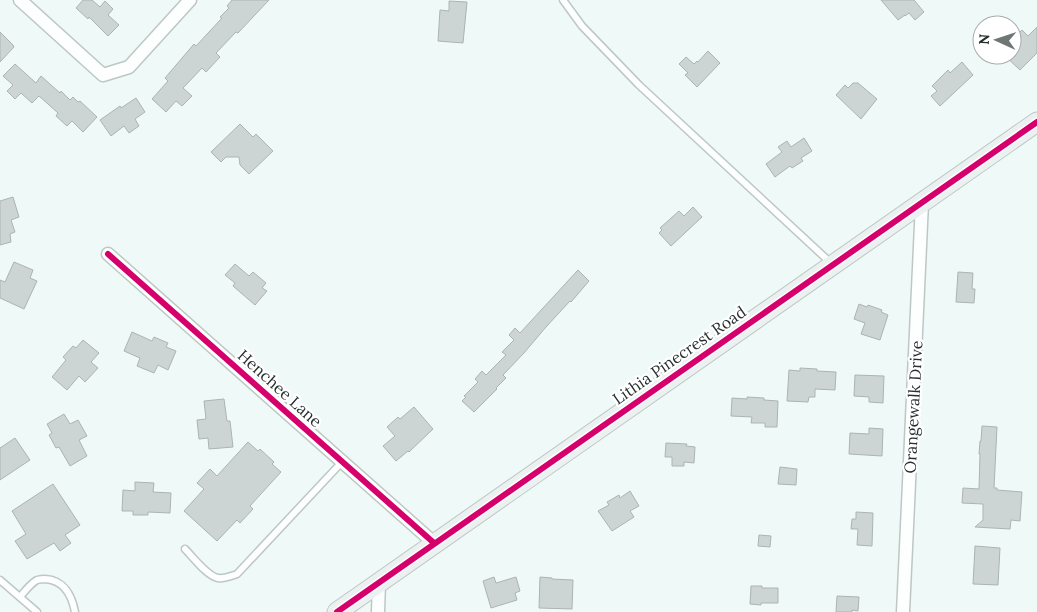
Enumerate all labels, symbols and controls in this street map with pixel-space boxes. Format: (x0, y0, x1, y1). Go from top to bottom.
north arrow (972, 15, 1022, 65)
text: N (975, 33, 993, 45)
street label: Lithia Pinecrest Road (608, 301, 750, 409)
street label: Orangewalk Drive (900, 340, 926, 474)
street label: Henchee Lane (234, 345, 326, 431)

